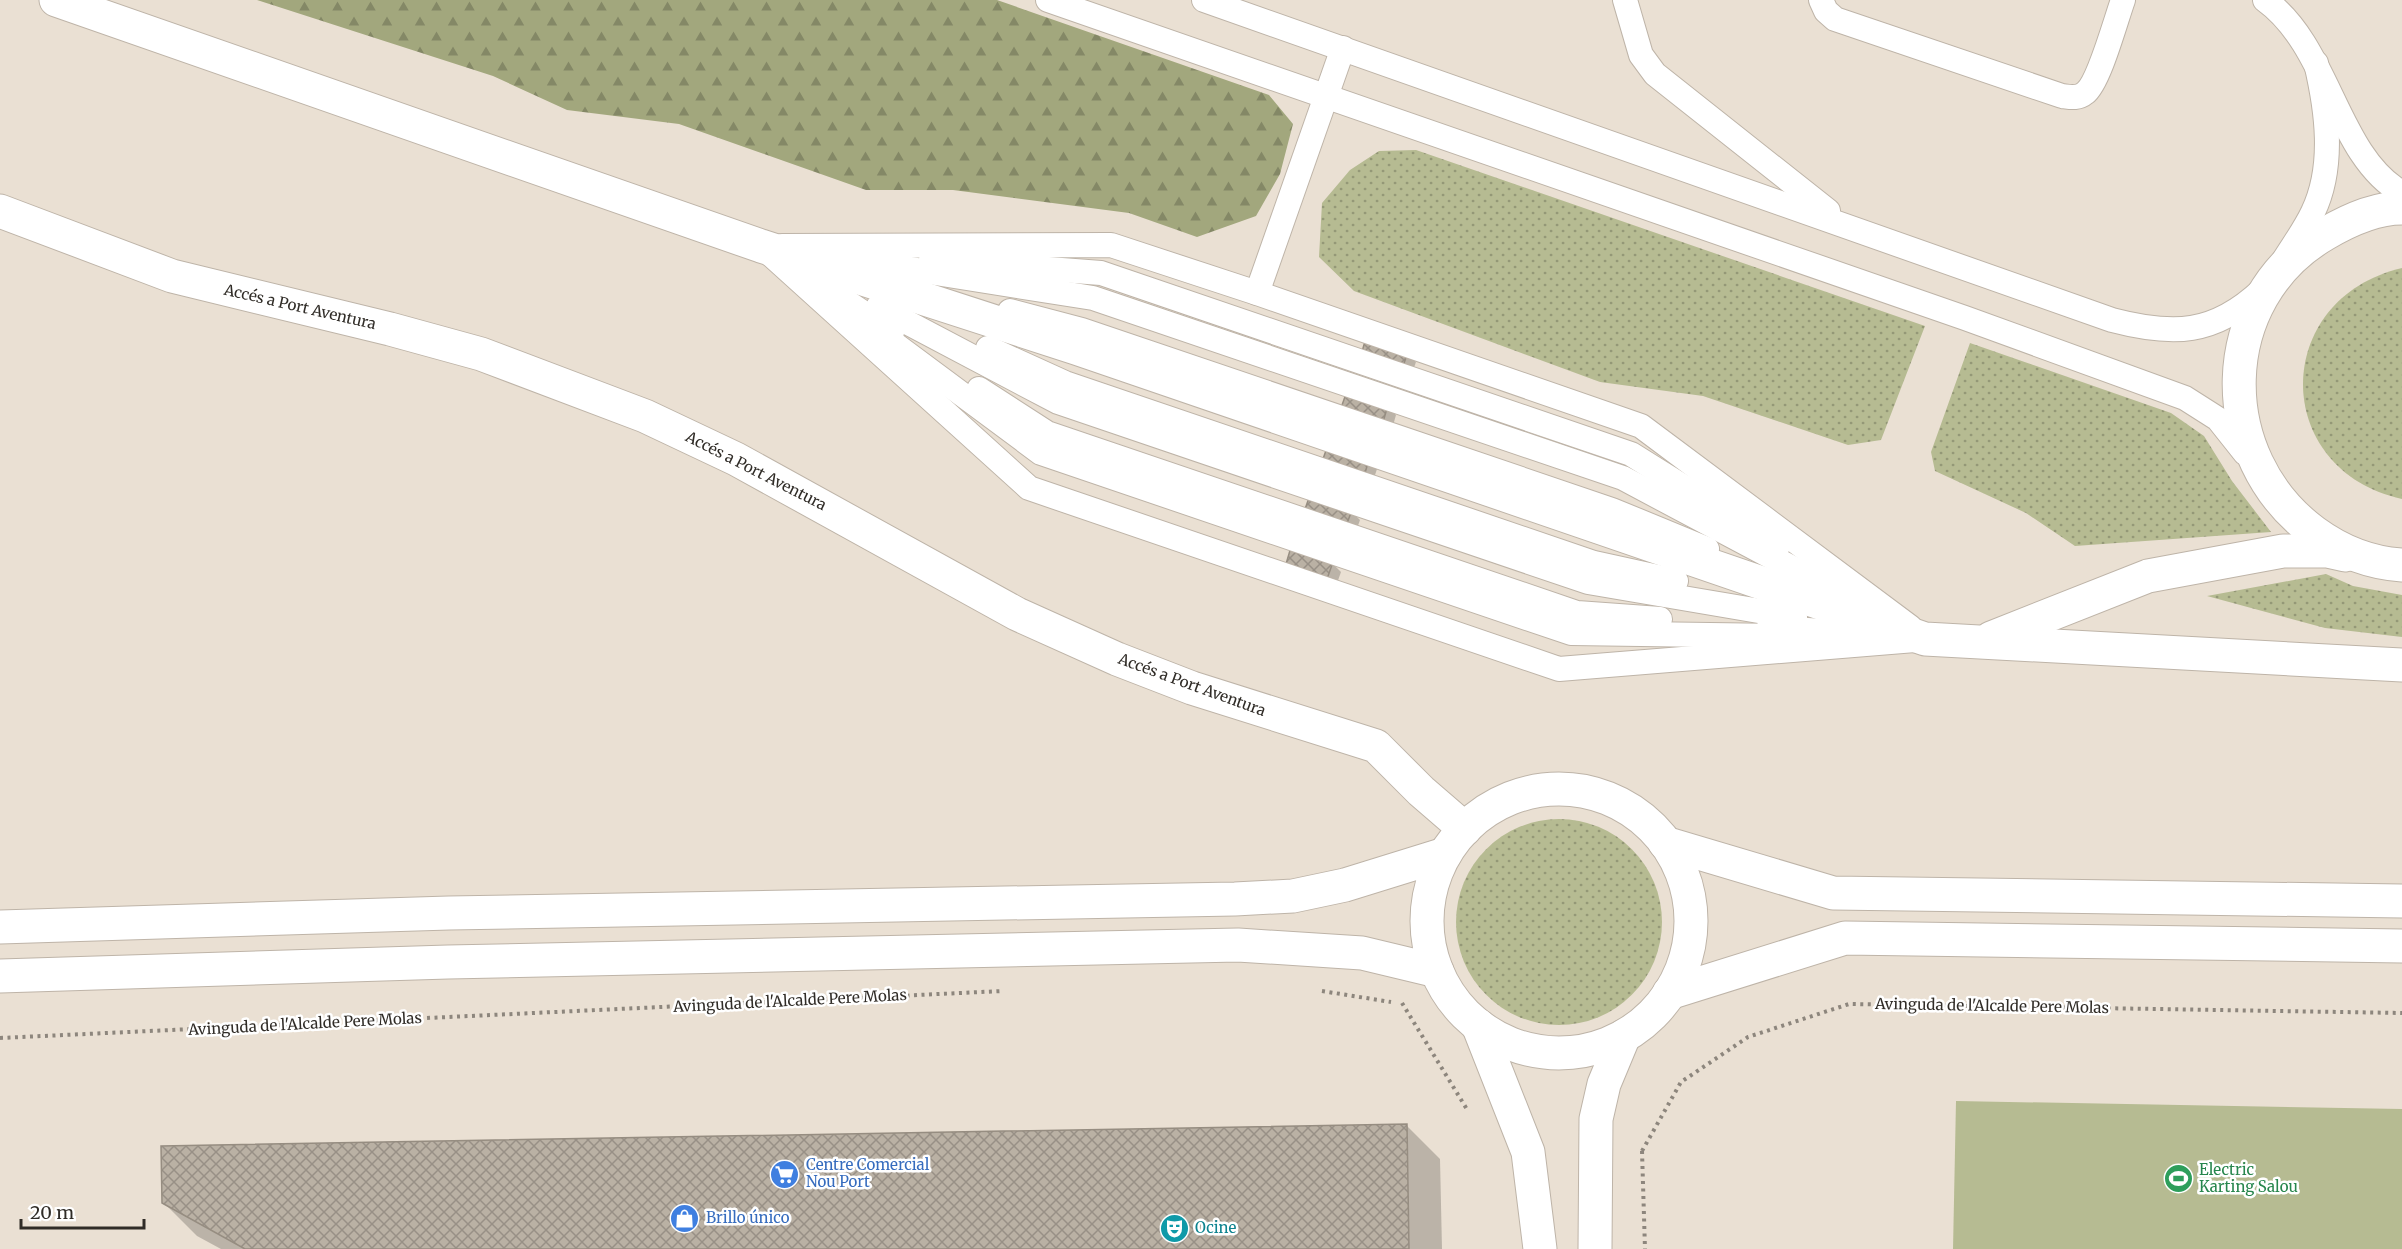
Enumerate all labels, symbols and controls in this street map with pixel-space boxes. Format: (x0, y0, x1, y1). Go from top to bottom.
street label: Accés a Port Aventura (221, 280, 378, 333)
street label: Accés a Port Aventura (682, 426, 830, 514)
street label: Accés a Port Aventura (1115, 649, 1268, 720)
street label: Avinguda de l'Alcalde Pere Molas (672, 985, 907, 1016)
street label: Avinguda de l'Alcalde Pere Molas (1874, 994, 2109, 1017)
street label: Avinguda de l'Alcalde Pere Molas (187, 1008, 422, 1039)
place label: Centre Comercial Nou Port (806, 1155, 930, 1191)
supermarket icon: Centre Comercial Nou Port (769, 1158, 801, 1190)
place label: Electric Karting Salou (2199, 1160, 2298, 1196)
sports icon: Electric Karting Salou (2162, 1163, 2194, 1195)
scale bar (21, 1192, 144, 1230)
text: 20 m (30, 1201, 74, 1224)
shop icon: Brillo único (669, 1202, 701, 1234)
place label: Brillo único (706, 1208, 790, 1227)
theatre icon: Ocine (1158, 1212, 1190, 1244)
place label: Ocine (1195, 1218, 1237, 1237)

